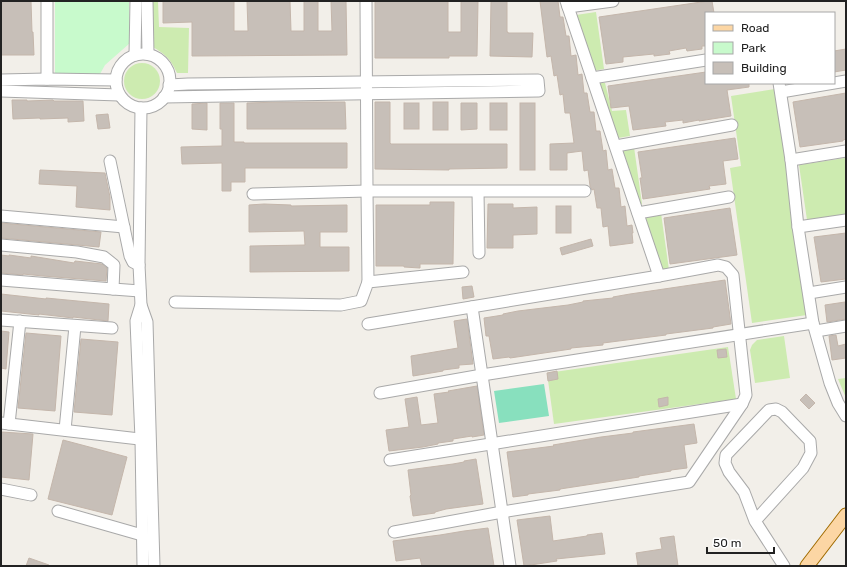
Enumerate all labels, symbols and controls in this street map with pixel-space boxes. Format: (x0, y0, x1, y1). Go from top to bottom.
legend (705, 12, 835, 84)
text: Road (741, 21, 769, 35)
text: Park (741, 41, 767, 55)
text: Building (741, 61, 787, 75)
scale bar (707, 529, 774, 555)
text: 50 m (713, 536, 741, 550)

